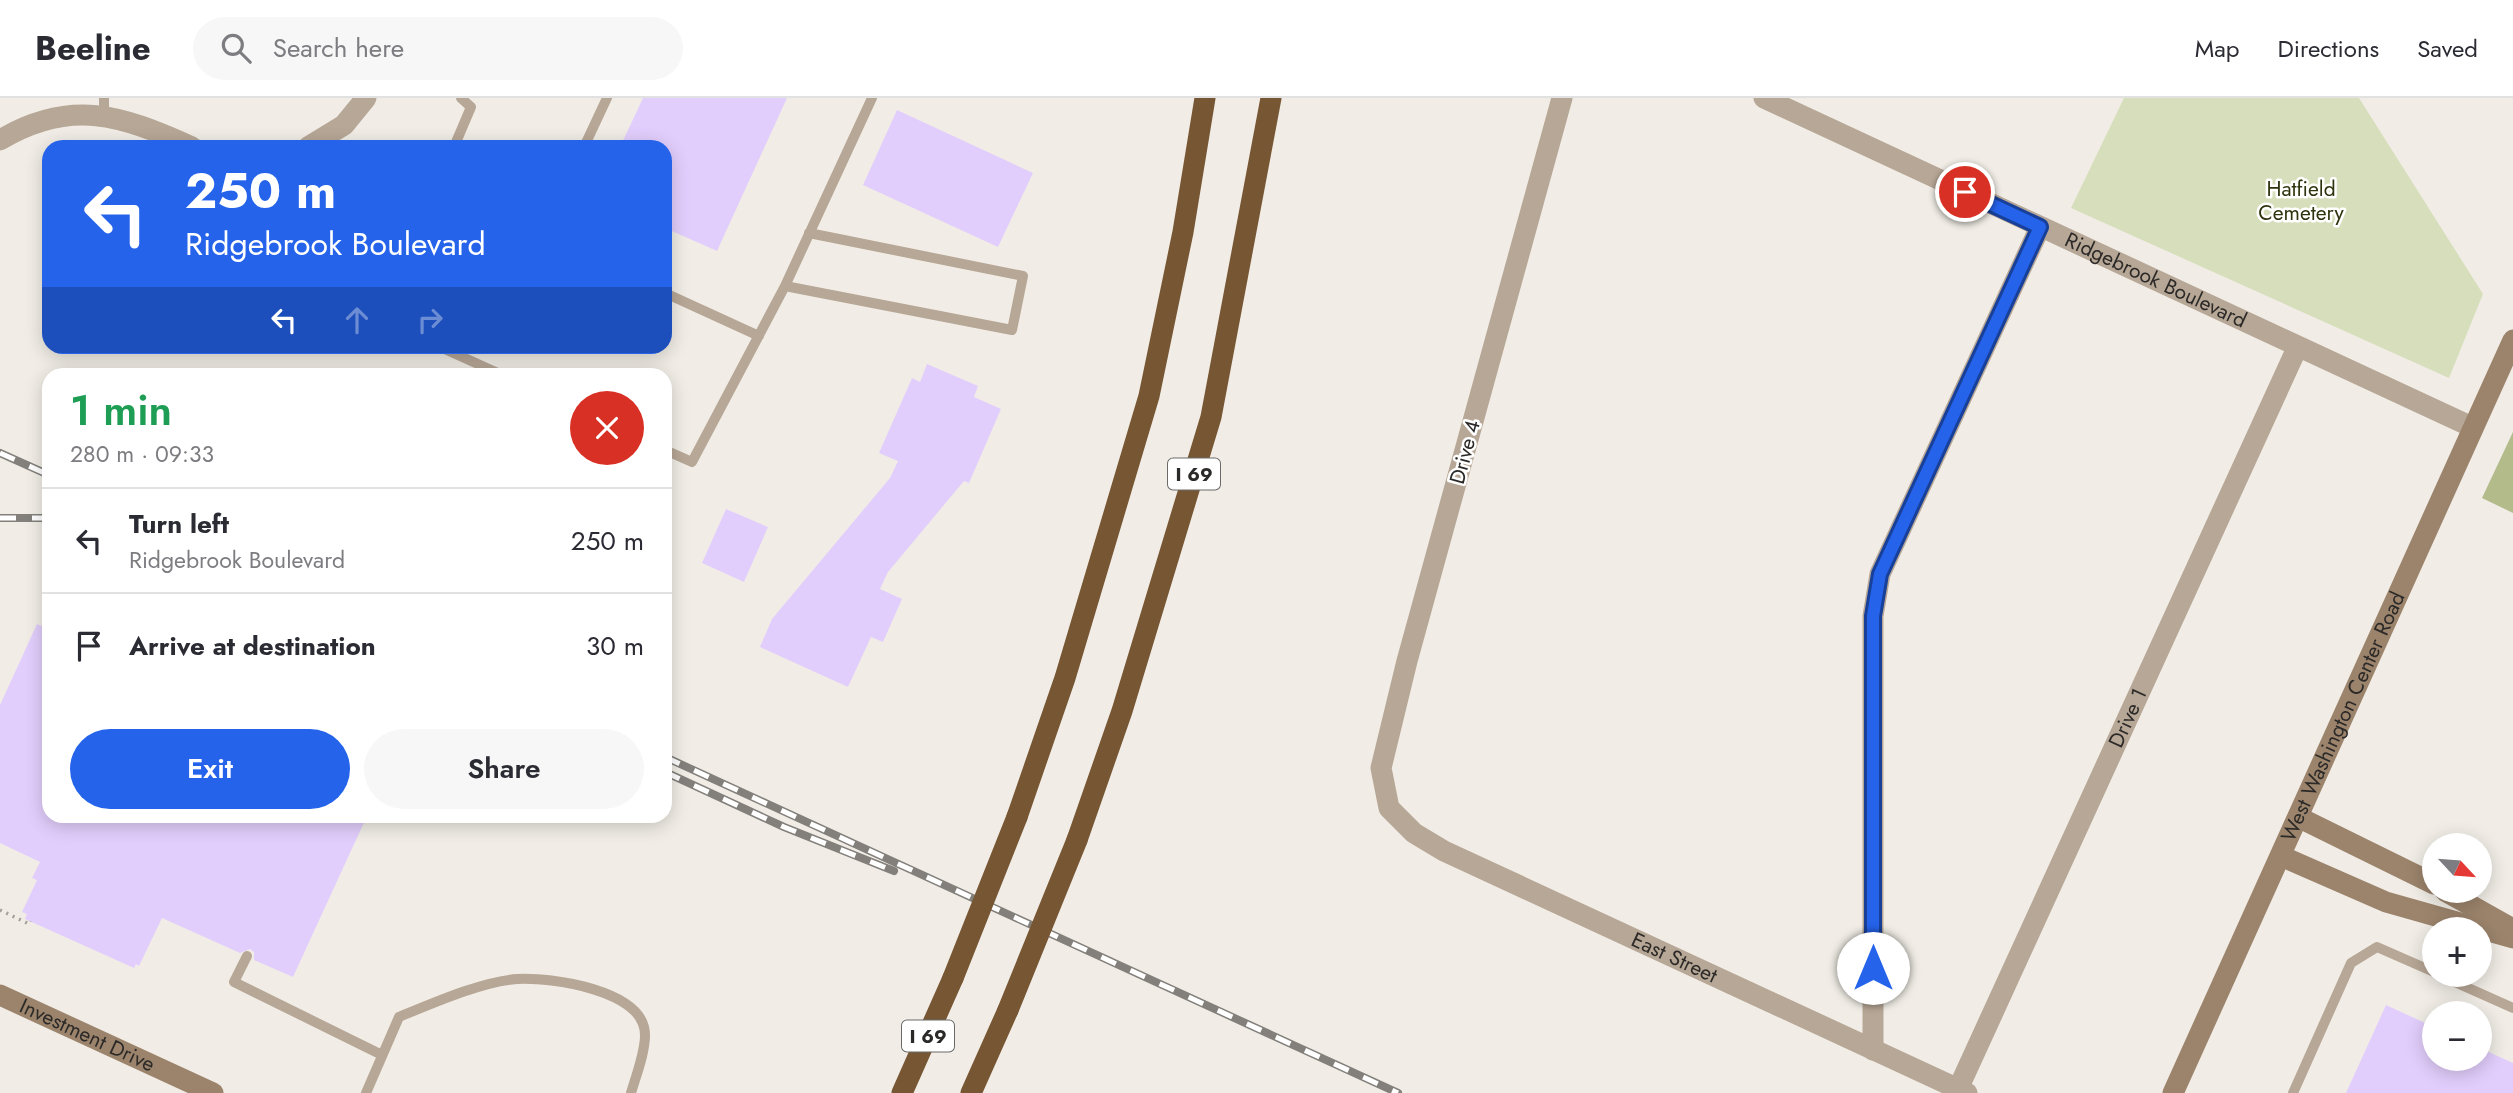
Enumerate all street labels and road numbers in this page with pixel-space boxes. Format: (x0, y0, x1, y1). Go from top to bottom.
street label: Ridgebrook Boulevard (2060, 225, 2252, 335)
street label: Drive 4 (1442, 417, 1488, 487)
road number: I 69 (1168, 458, 1220, 490)
street label: West Washington Center Road (2273, 587, 2412, 846)
street label: Drive 1 (2101, 683, 2154, 753)
street label: East Street (1626, 925, 1722, 990)
street label: Investment Drive (15, 991, 160, 1079)
road number: I 69 (902, 1020, 954, 1052)

